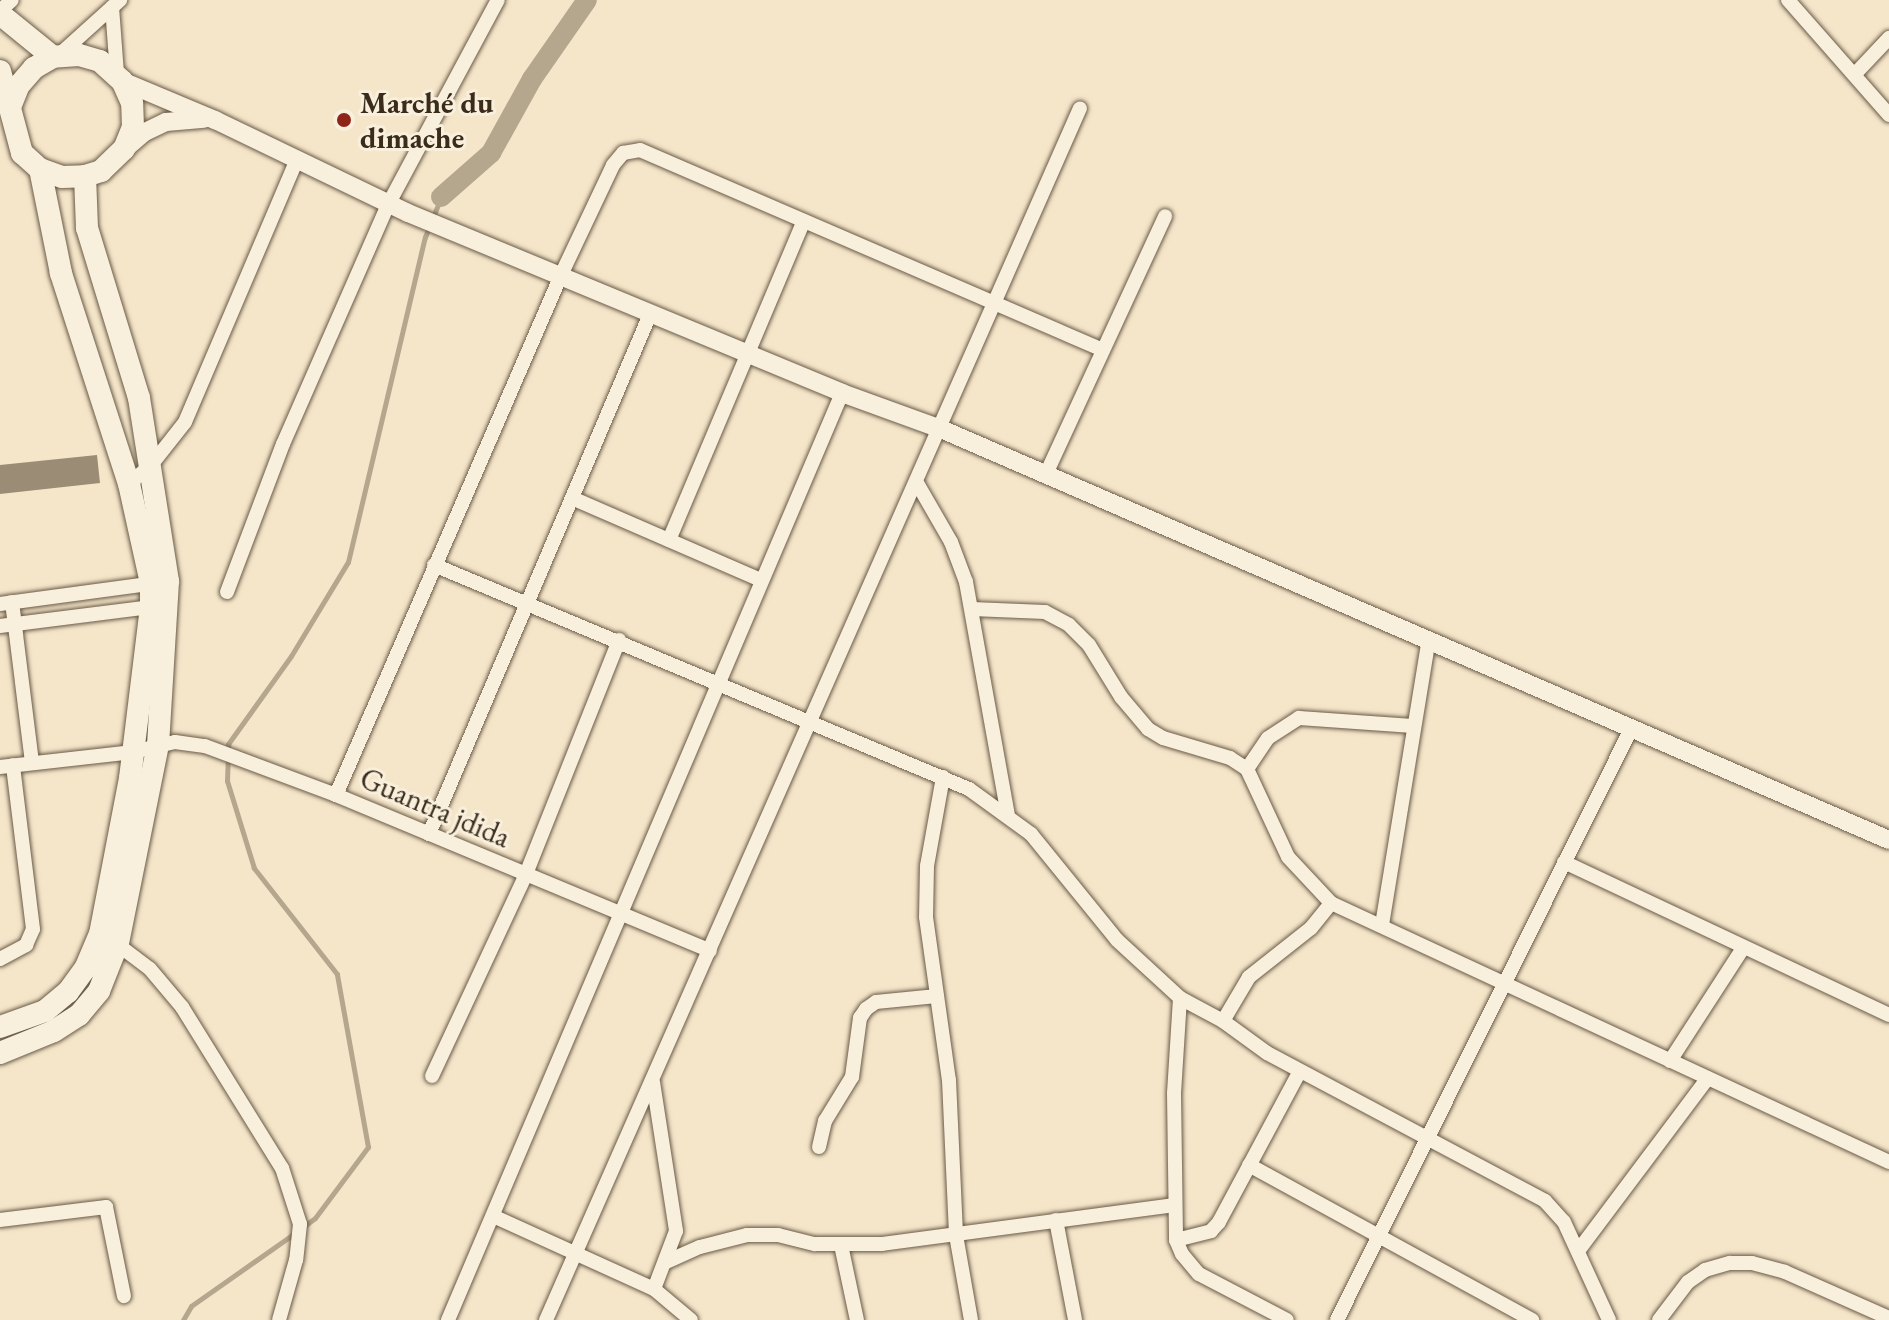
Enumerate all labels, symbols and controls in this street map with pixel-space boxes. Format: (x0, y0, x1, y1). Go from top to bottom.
place label: Marché du dimache (360, 85, 493, 156)
marker: Marché du dimache (335, 111, 353, 129)
street label: Guantra jdida (355, 760, 515, 856)

